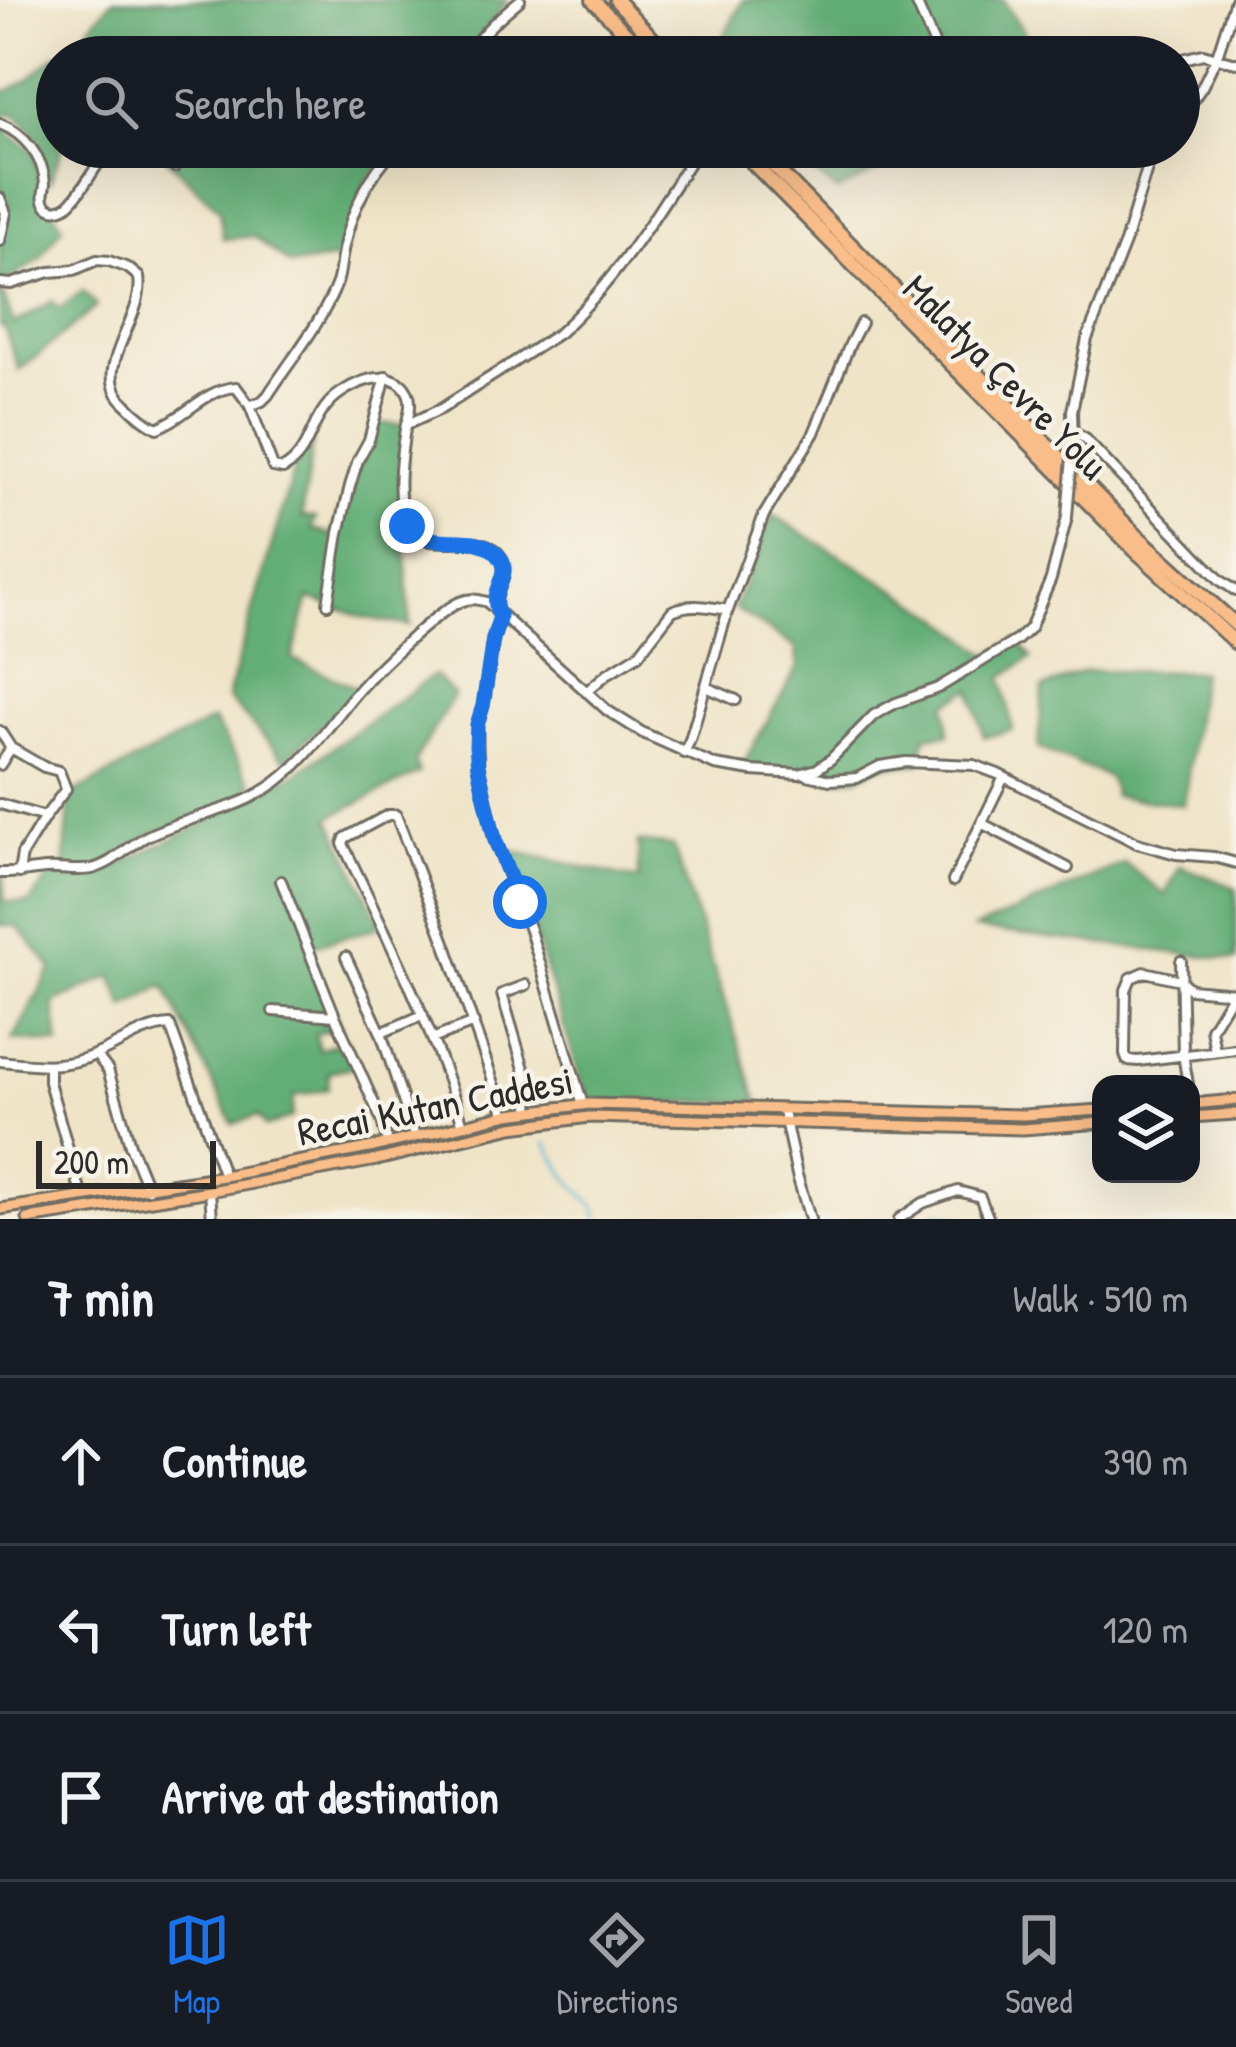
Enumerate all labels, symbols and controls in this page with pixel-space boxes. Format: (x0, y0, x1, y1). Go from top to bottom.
search box (36, 36, 1200, 168)
icon: search (78, 69, 144, 135)
text: Search here (174, 72, 366, 133)
street label: Malatya Çevre Yolu (892, 262, 1120, 490)
route end (380, 499, 434, 553)
route start (493, 875, 547, 929)
street label: Recai Kutan Caddesi (293, 1052, 577, 1158)
map controls (1092, 1075, 1200, 1183)
button: layers (1092, 1075, 1200, 1183)
scale bar (36, 1135, 216, 1188)
text: 200 m (54, 1140, 129, 1184)
text: 7 min (48, 1263, 154, 1332)
text: Walk · 510 m (1013, 1271, 1188, 1324)
icon: ahead (48, 1428, 114, 1494)
text: Continue (162, 1430, 307, 1491)
text: 390 m (1103, 1434, 1188, 1487)
icon: left (48, 1596, 114, 1662)
text: Turn left (162, 1598, 311, 1659)
text: 120 m (1103, 1602, 1188, 1655)
icon: arrive (48, 1764, 114, 1830)
text: Arrive at destination (162, 1766, 499, 1827)
tab: Map (164, 1907, 230, 2023)
tab: Directions (557, 1907, 678, 2023)
tab: Saved (1005, 1907, 1072, 2023)

